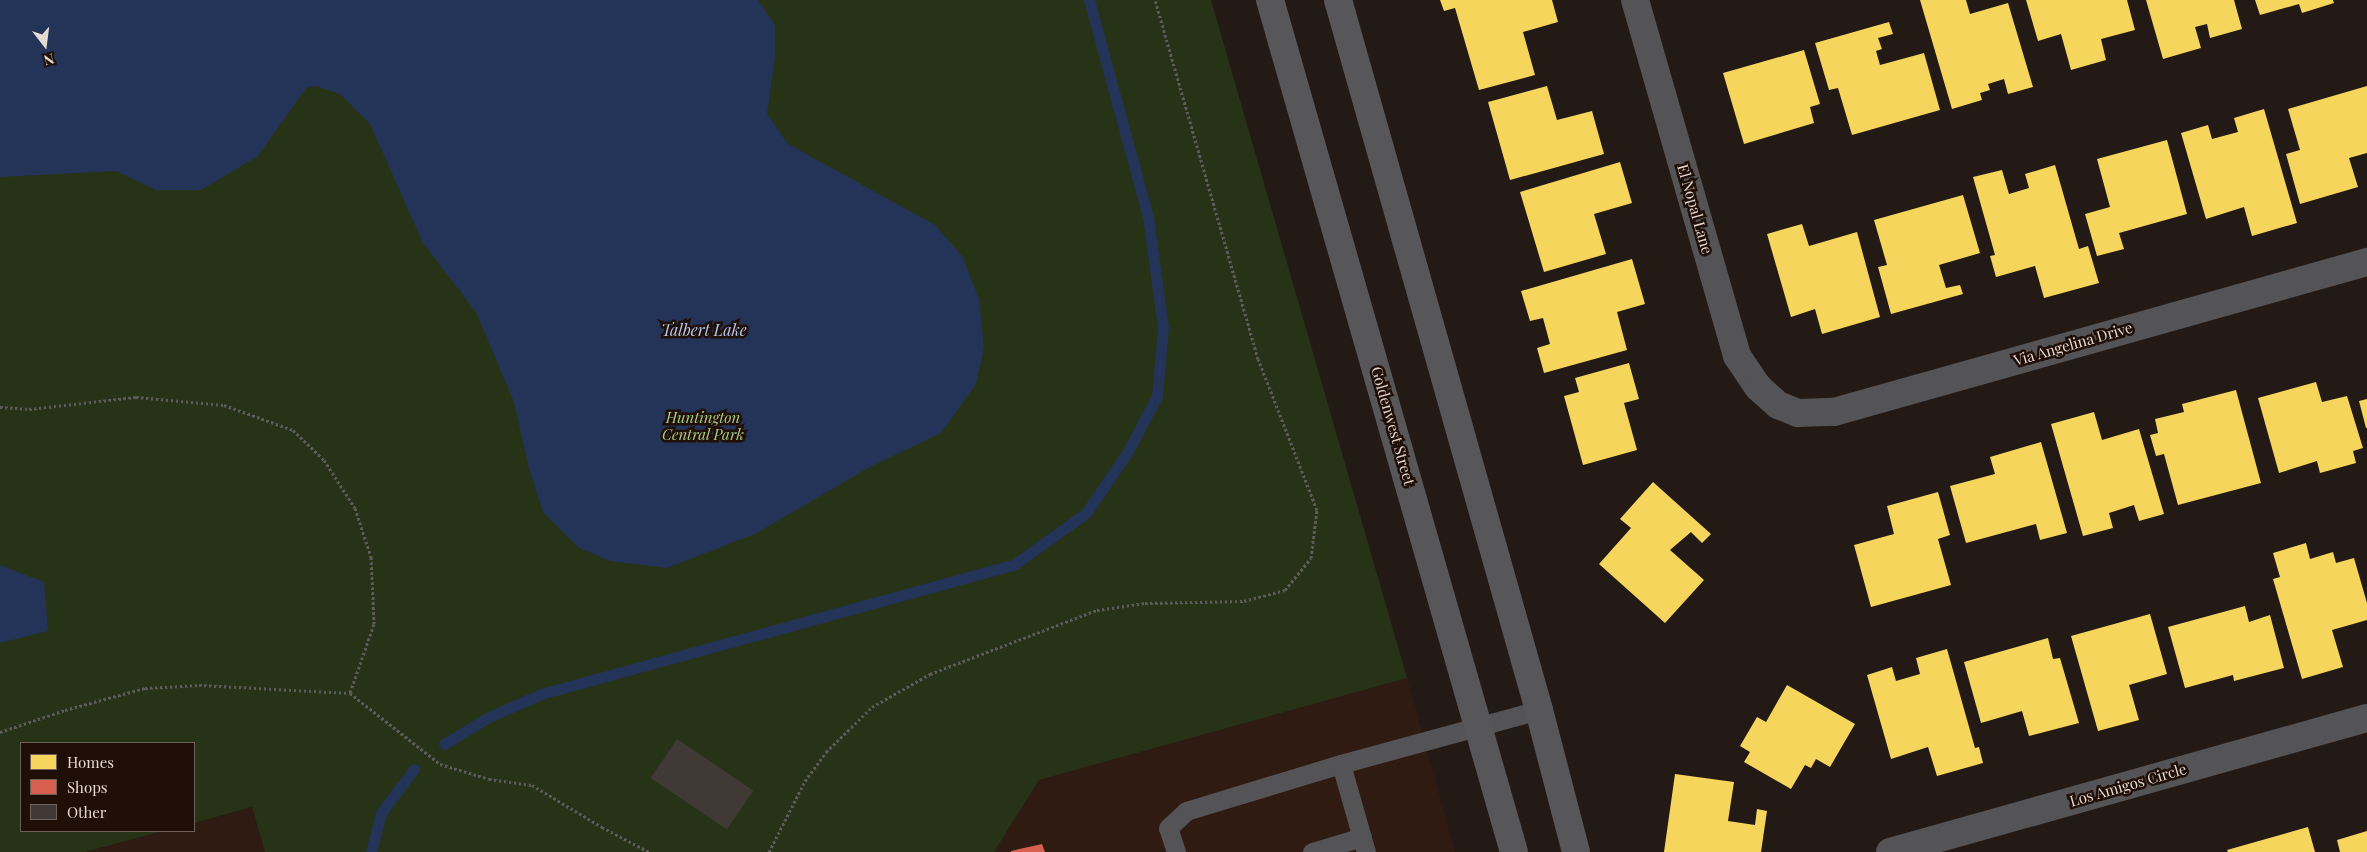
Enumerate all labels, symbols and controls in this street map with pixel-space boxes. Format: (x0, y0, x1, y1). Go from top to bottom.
north arrow (20, 20, 70, 70)
text: N (42, 49, 56, 70)
street label: El Nopal Lane (1674, 162, 1716, 256)
street label: Via Angelina Drive (2011, 318, 2135, 370)
water label: Talbert Lake (661, 320, 747, 340)
street label: Goldenwest Street (1367, 364, 1419, 488)
park label: Huntington Central Park (662, 408, 744, 443)
legend (20, 742, 195, 832)
text: Homes (67, 752, 114, 772)
street label: Los Amigos Circle (2067, 760, 2189, 810)
text: Shops (67, 777, 108, 797)
text: Other (67, 802, 107, 822)

